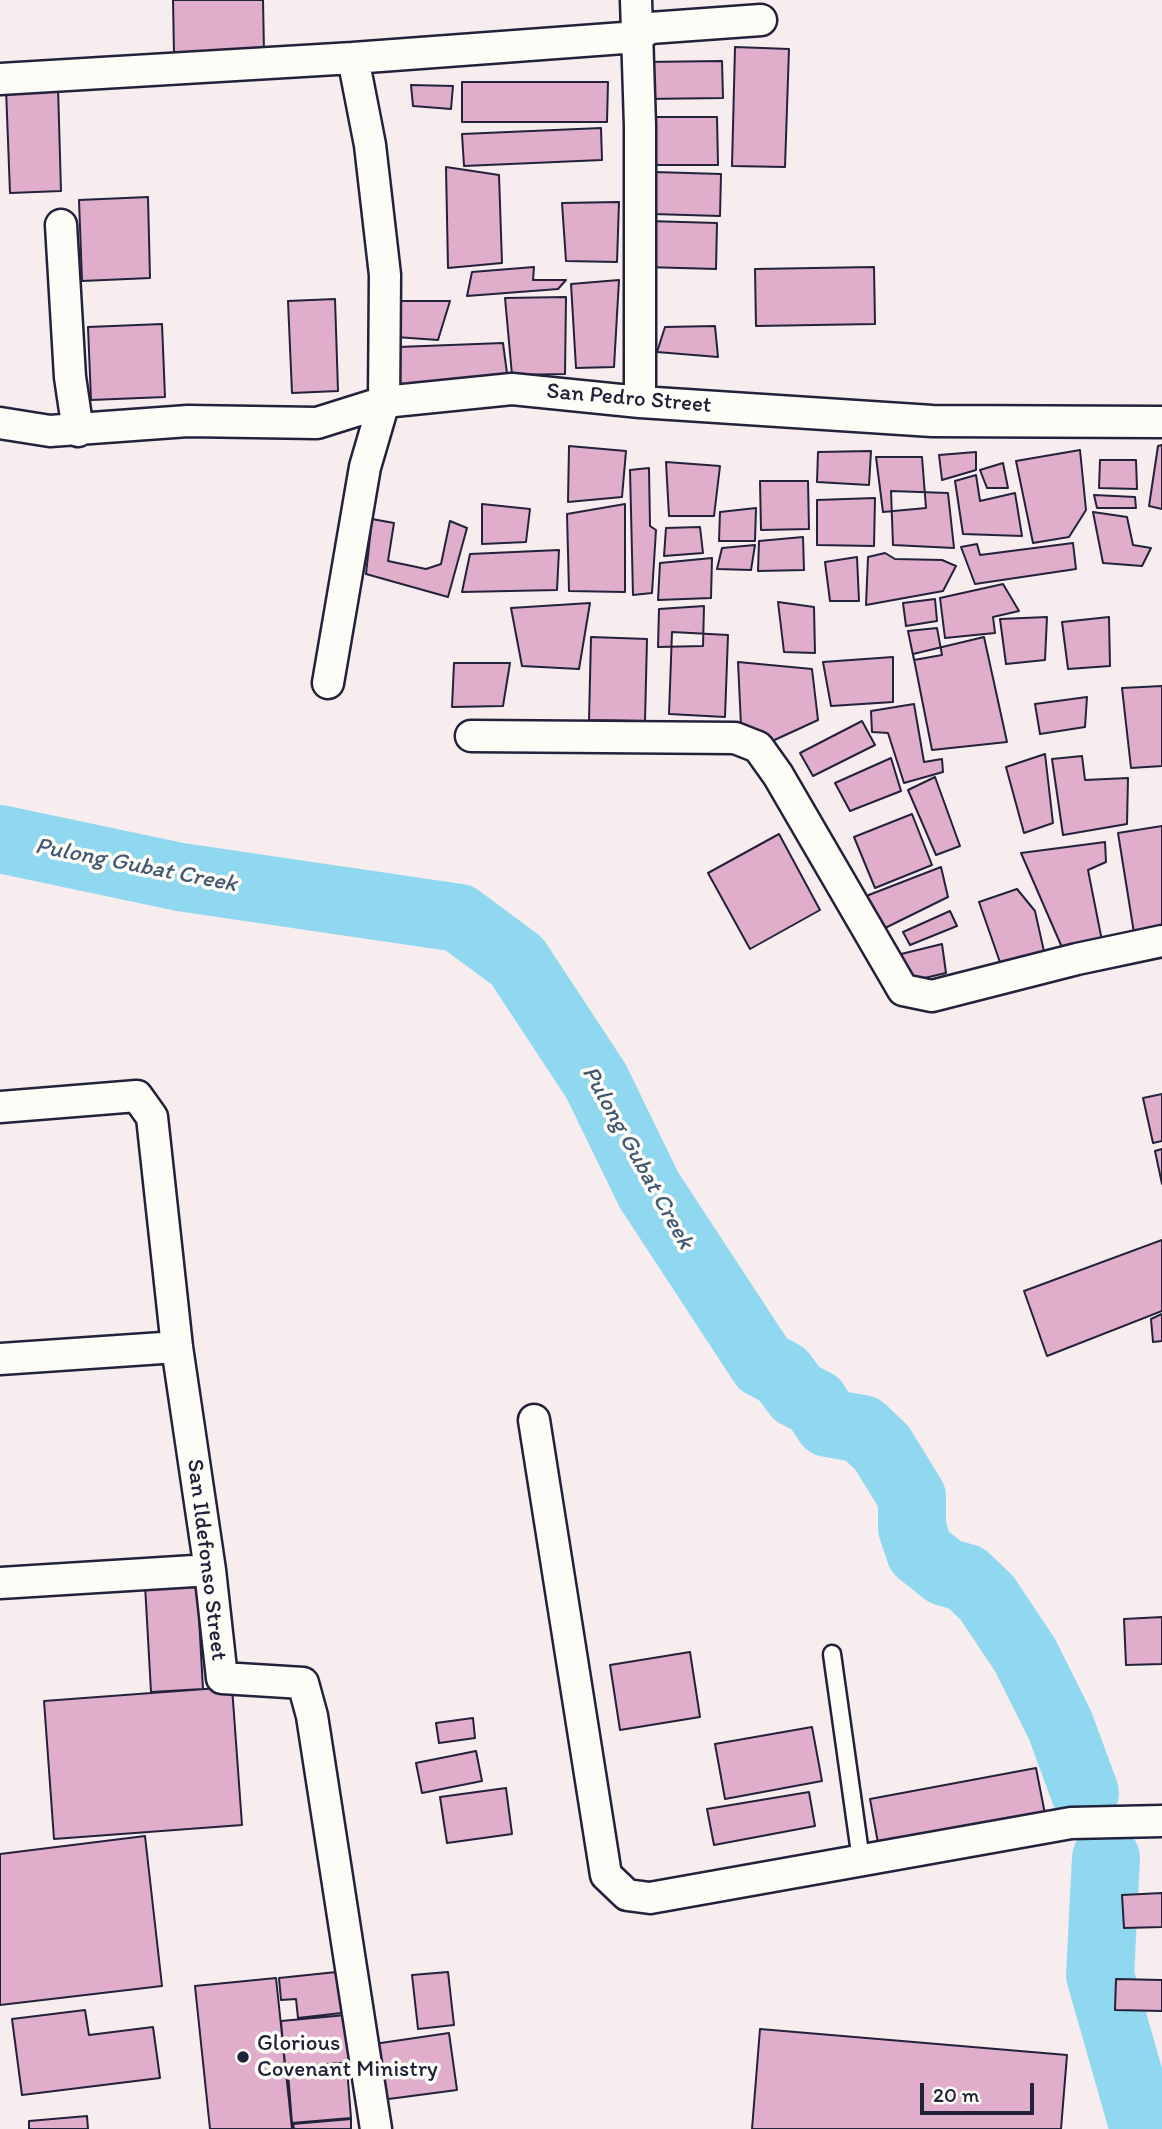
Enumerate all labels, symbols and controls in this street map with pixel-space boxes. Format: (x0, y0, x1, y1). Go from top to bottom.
street label: San Pedro Street (545, 378, 713, 420)
water label: Pulong Gubat Creek (33, 832, 239, 900)
water label: Pulong Gubat Creek (575, 1061, 699, 1255)
street label: San Ildefonso Street (180, 1458, 232, 1662)
place label: Glorious Covenant Ministry (257, 2030, 438, 2084)
marker: Glorious Covenant Ministry (235, 2049, 251, 2065)
scale bar (924, 2070, 1038, 2114)
text: 20 m (933, 2082, 979, 2107)

